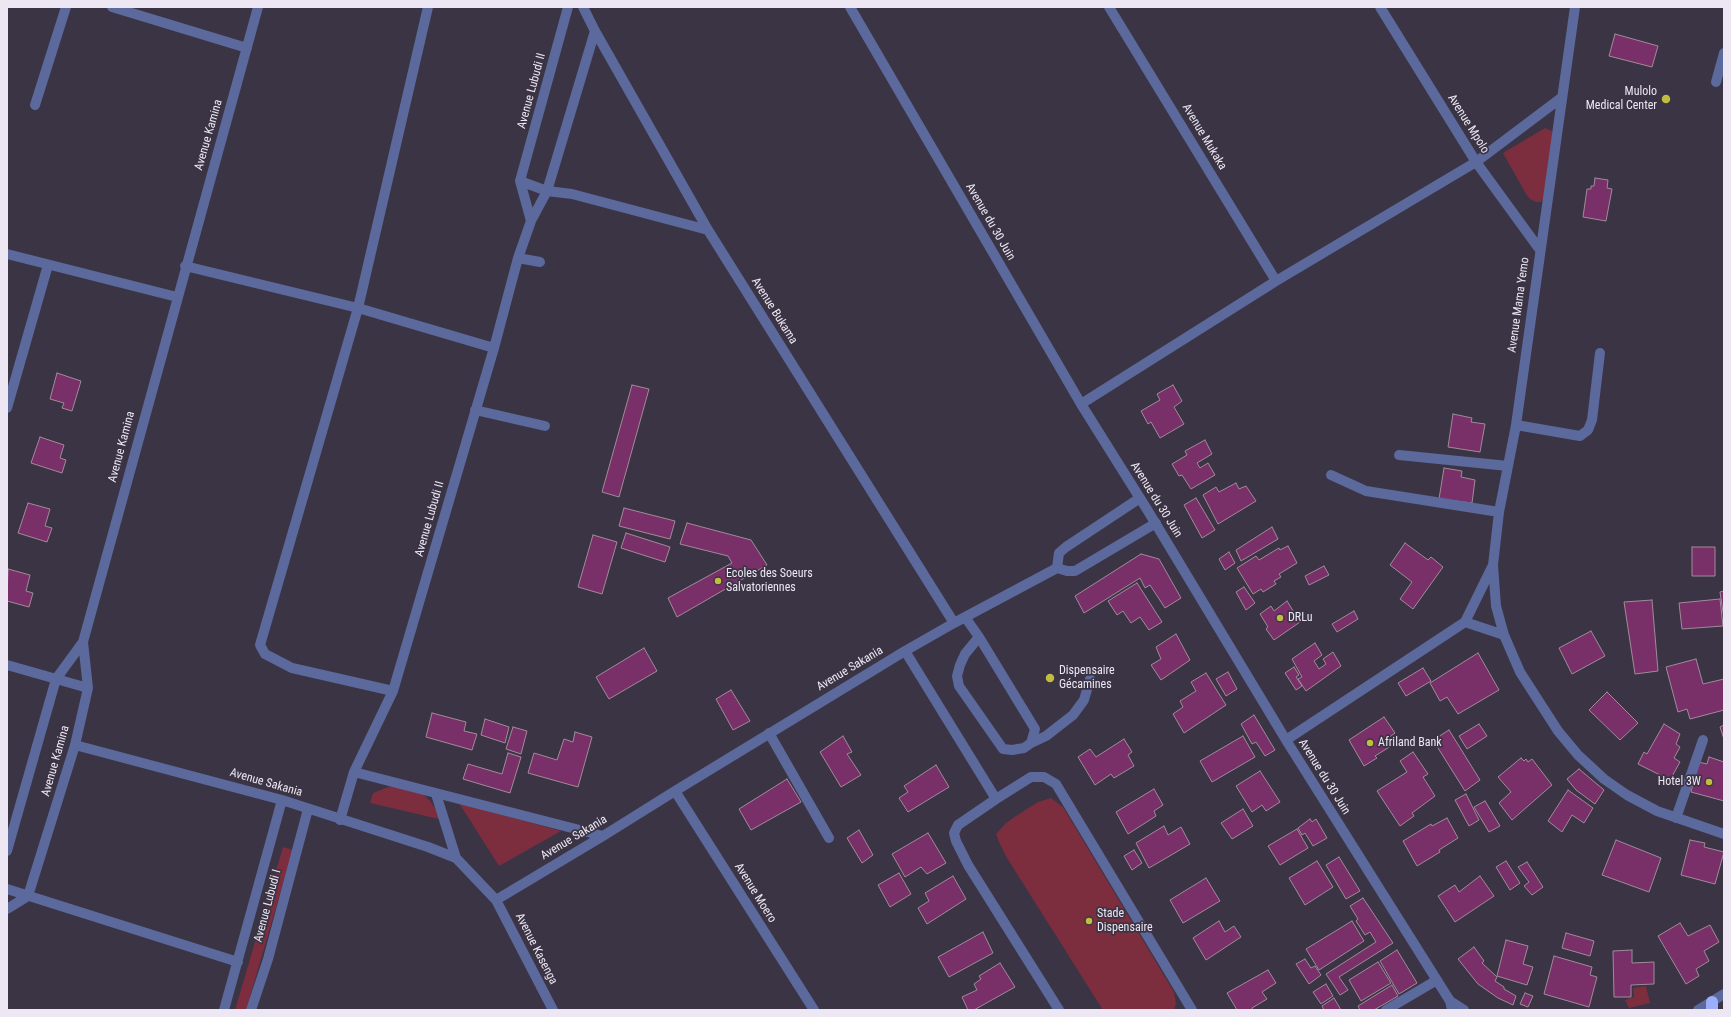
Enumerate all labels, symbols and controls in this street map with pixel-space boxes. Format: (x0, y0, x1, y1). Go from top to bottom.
street label: Avenue Lubudi II (515, 52, 549, 130)
place label: Mulolo Medical Center (1586, 85, 1657, 113)
street label: Avenue Mpolo (1444, 92, 1492, 156)
marker: Mulolo Medical Center (1660, 93, 1672, 105)
street label: Avenue Kamina (192, 98, 226, 172)
street label: Avenue Mukaka (1179, 101, 1229, 173)
street label: Avenue du 30 Juin (962, 181, 1018, 263)
street label: Avenue Mama Yemo (1505, 256, 1533, 354)
street label: Avenue Bukama (748, 275, 800, 347)
street label: Avenue Kamina (106, 410, 138, 484)
street label: Avenue du 30 Juin (1127, 459, 1185, 541)
street label: Avenue Lubudi II (412, 480, 448, 558)
place label: Ecoles des Soeurs Salvatoriennes (726, 567, 813, 595)
marker: Ecoles des Soeurs Salvatoriennes (713, 576, 723, 586)
place label: DRLu (1288, 611, 1312, 625)
marker: DRLu (1275, 613, 1285, 623)
street label: Avenue Sakania (814, 644, 886, 694)
place label: Dispensaire Gécamines (1059, 664, 1115, 692)
marker: Dispensaire Gécamines (1044, 672, 1056, 684)
street label: Avenue Kamina (39, 724, 73, 798)
street label: Avenue du 30 Juin (1295, 736, 1353, 818)
place label: Afriland Bank (1378, 736, 1442, 750)
marker: Afriland Bank (1365, 738, 1375, 748)
street label: Avenue Sakania (228, 766, 304, 800)
place label: Hotel 3W (1658, 775, 1701, 789)
marker: Hotel 3W (1704, 777, 1714, 787)
street label: Avenue Sakania (538, 813, 610, 863)
street label: Avenue Moero (731, 861, 779, 925)
street label: Avenue Lubudi I (251, 868, 285, 944)
place label: Stade Dispensaire (1097, 907, 1153, 935)
street label: Avenue Kasenga (512, 911, 560, 987)
marker: Stade Dispensaire (1084, 916, 1094, 926)

